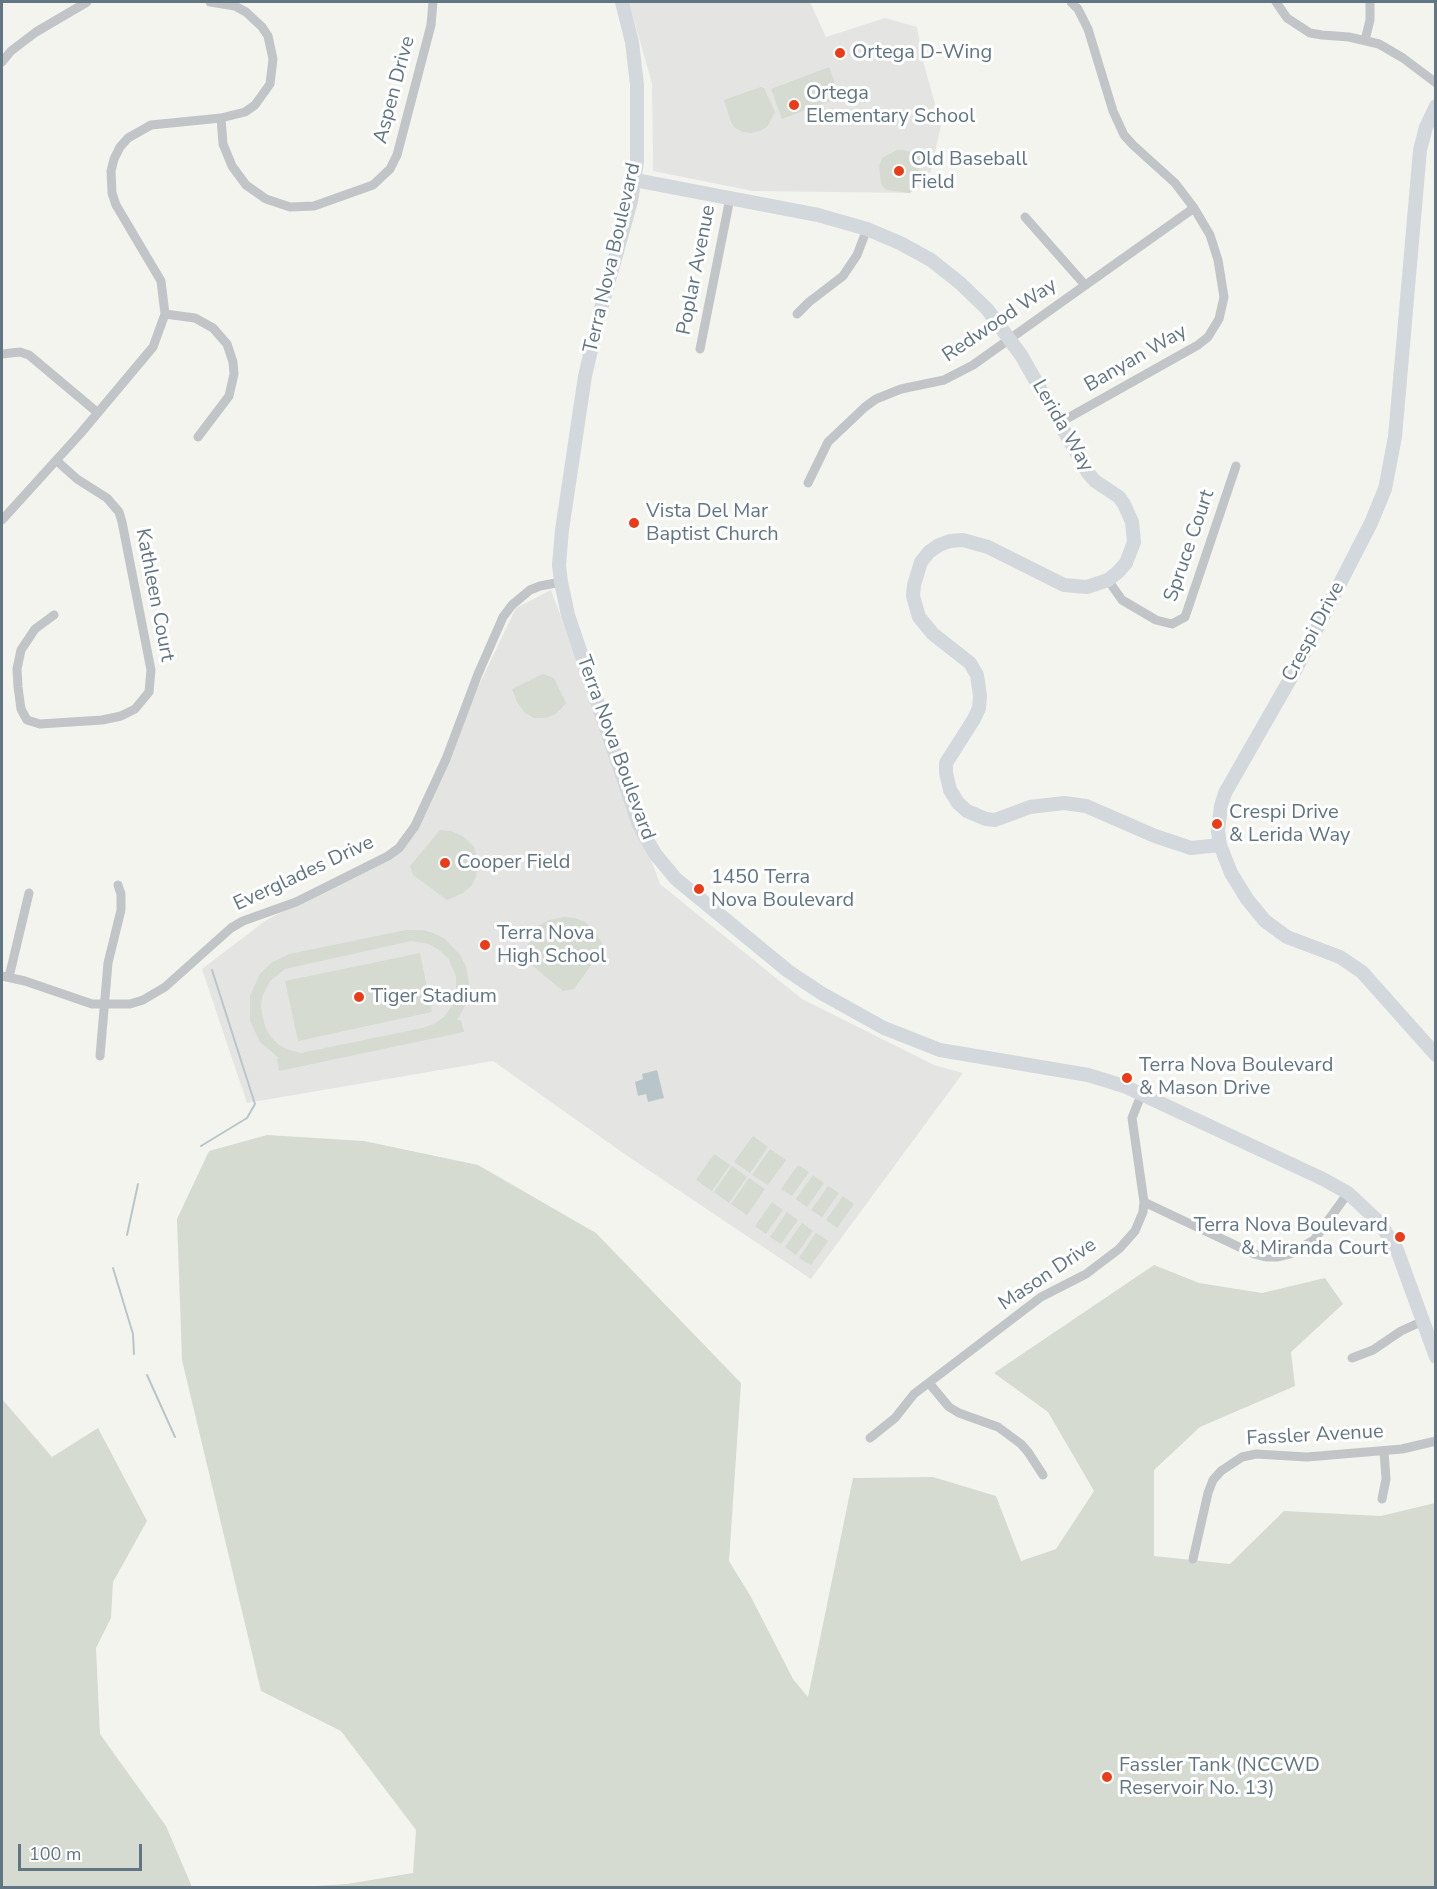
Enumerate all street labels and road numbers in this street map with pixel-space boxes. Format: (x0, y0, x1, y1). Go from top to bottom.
street label: Aspen Drive (369, 34, 421, 146)
street label: Terra Nova Boulevard (579, 161, 647, 355)
street label: Poplar Avenue (673, 203, 721, 337)
street label: Redwood Way (938, 274, 1062, 368)
street label: Banyan Way (1081, 320, 1191, 398)
street label: Lerida Way (1026, 376, 1098, 476)
street label: Spruce Court (1160, 487, 1220, 605)
street label: Kathleen Court (129, 527, 179, 663)
street label: Crespi Drive (1278, 578, 1350, 686)
street label: Terra Nova Boulevard (570, 653, 660, 843)
street label: Everglades Drive (230, 831, 378, 917)
street label: Mason Drive (995, 1234, 1101, 1316)
street label: Fassler Avenue (1246, 1420, 1384, 1452)

